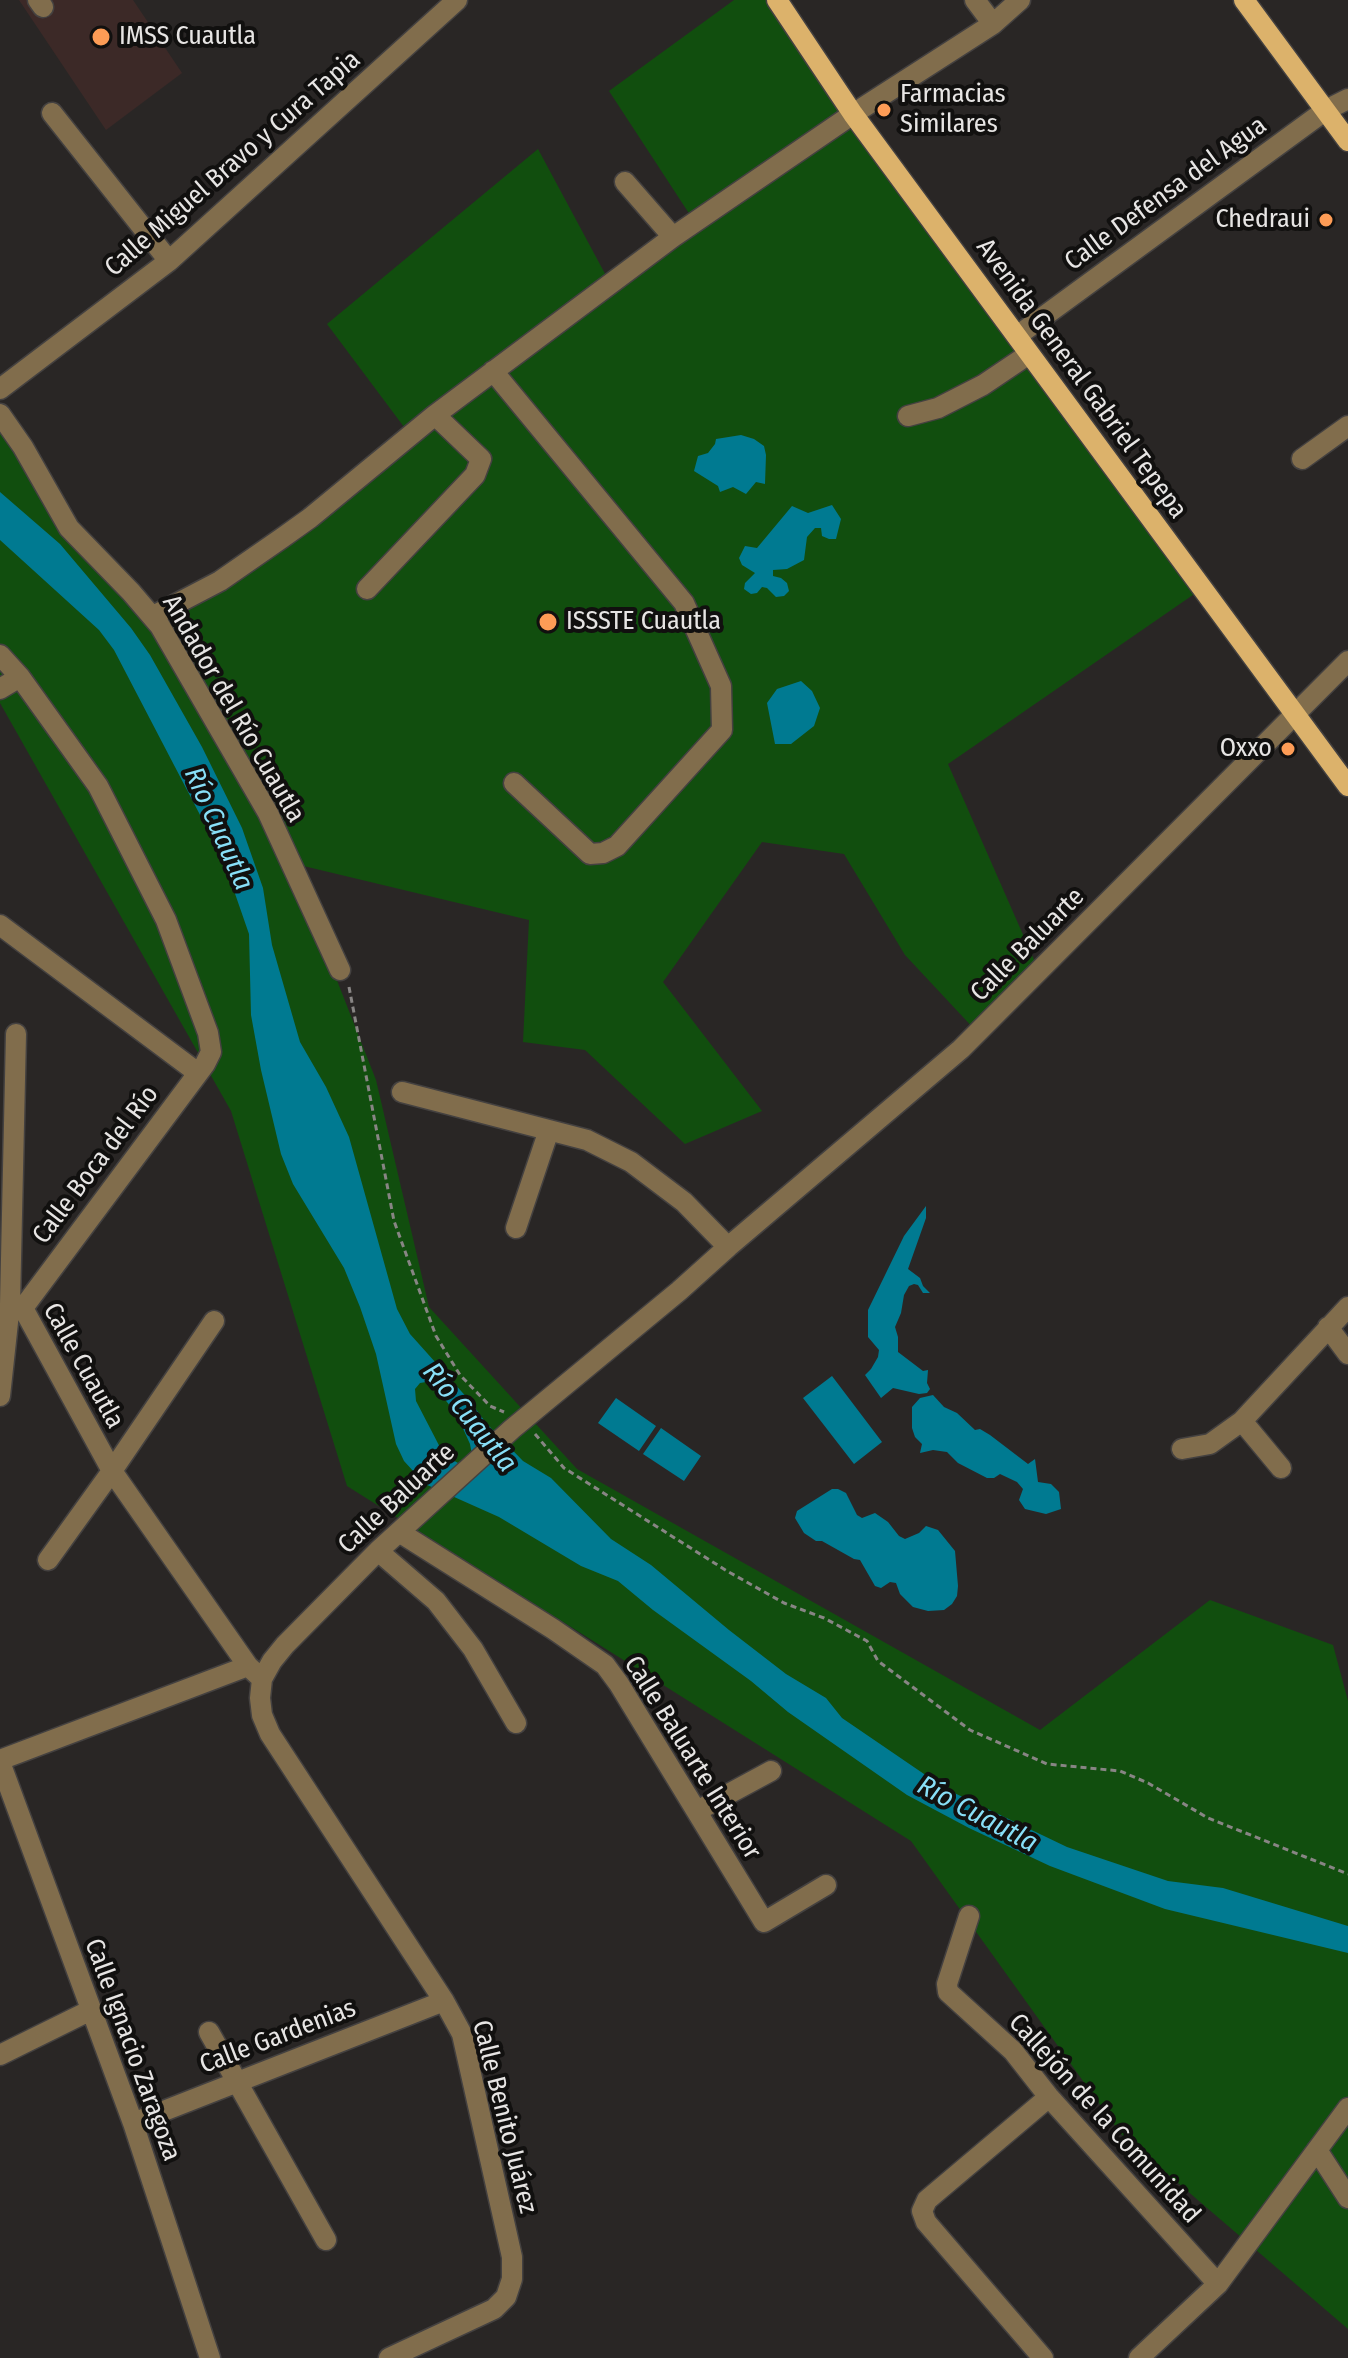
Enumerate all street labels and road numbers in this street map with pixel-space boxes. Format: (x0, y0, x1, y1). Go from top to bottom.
street label: Calle Miguel Bravo y Cura Tapia (99, 45, 367, 283)
street label: Calle Defensa del Agua (1059, 110, 1273, 278)
street label: Avenida General Gabriel Tepepa (969, 233, 1193, 525)
street label: Andador del Río Cuautla (155, 590, 311, 828)
street label: Calle Baluarte (965, 882, 1091, 1008)
street label: Calle Boca del Río (26, 1080, 166, 1250)
street label: Calle Cuautla (36, 1298, 130, 1434)
street label: Calle Baluarte (332, 1437, 462, 1561)
street label: Calle Baluarte Interior (617, 1651, 767, 1865)
street label: Calle Ignacio Zaragoza (77, 1935, 187, 2165)
street label: Calle Gardenias (196, 1993, 360, 2081)
street label: Callejón de la Comunidad (1002, 2008, 1206, 2230)
street label: Calle Benito Juárez (465, 2017, 543, 2217)

